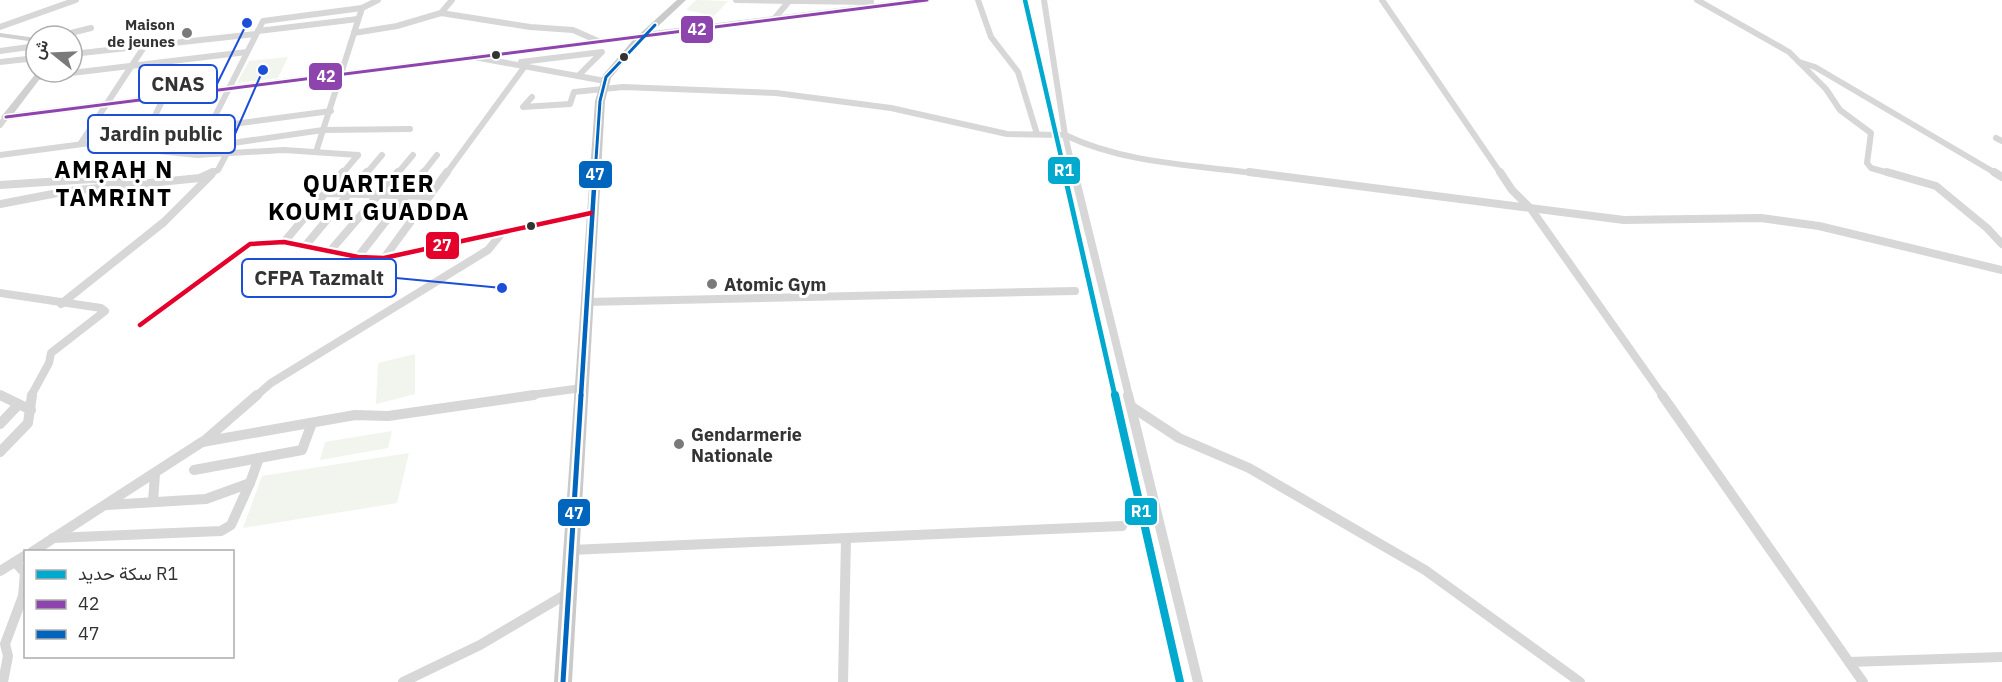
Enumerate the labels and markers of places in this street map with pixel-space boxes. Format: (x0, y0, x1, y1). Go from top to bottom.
place label: Maison de jeunes (107, 15, 175, 51)
marker: Maison de jeunes (180, 26, 194, 40)
unlabelled marker (490, 49, 502, 61)
unlabelled marker (618, 51, 630, 63)
callout: CNAS (139, 65, 217, 103)
callout: Jardin public (88, 115, 235, 153)
unlabelled marker (525, 220, 537, 232)
callout: CFPA Tazmalt (242, 259, 396, 297)
place label: Atomic Gym (724, 273, 826, 296)
marker: Atomic Gym (705, 277, 719, 291)
place label: Gendarmerie Nationale (691, 423, 802, 467)
marker: Gendarmerie Nationale (672, 437, 686, 451)

